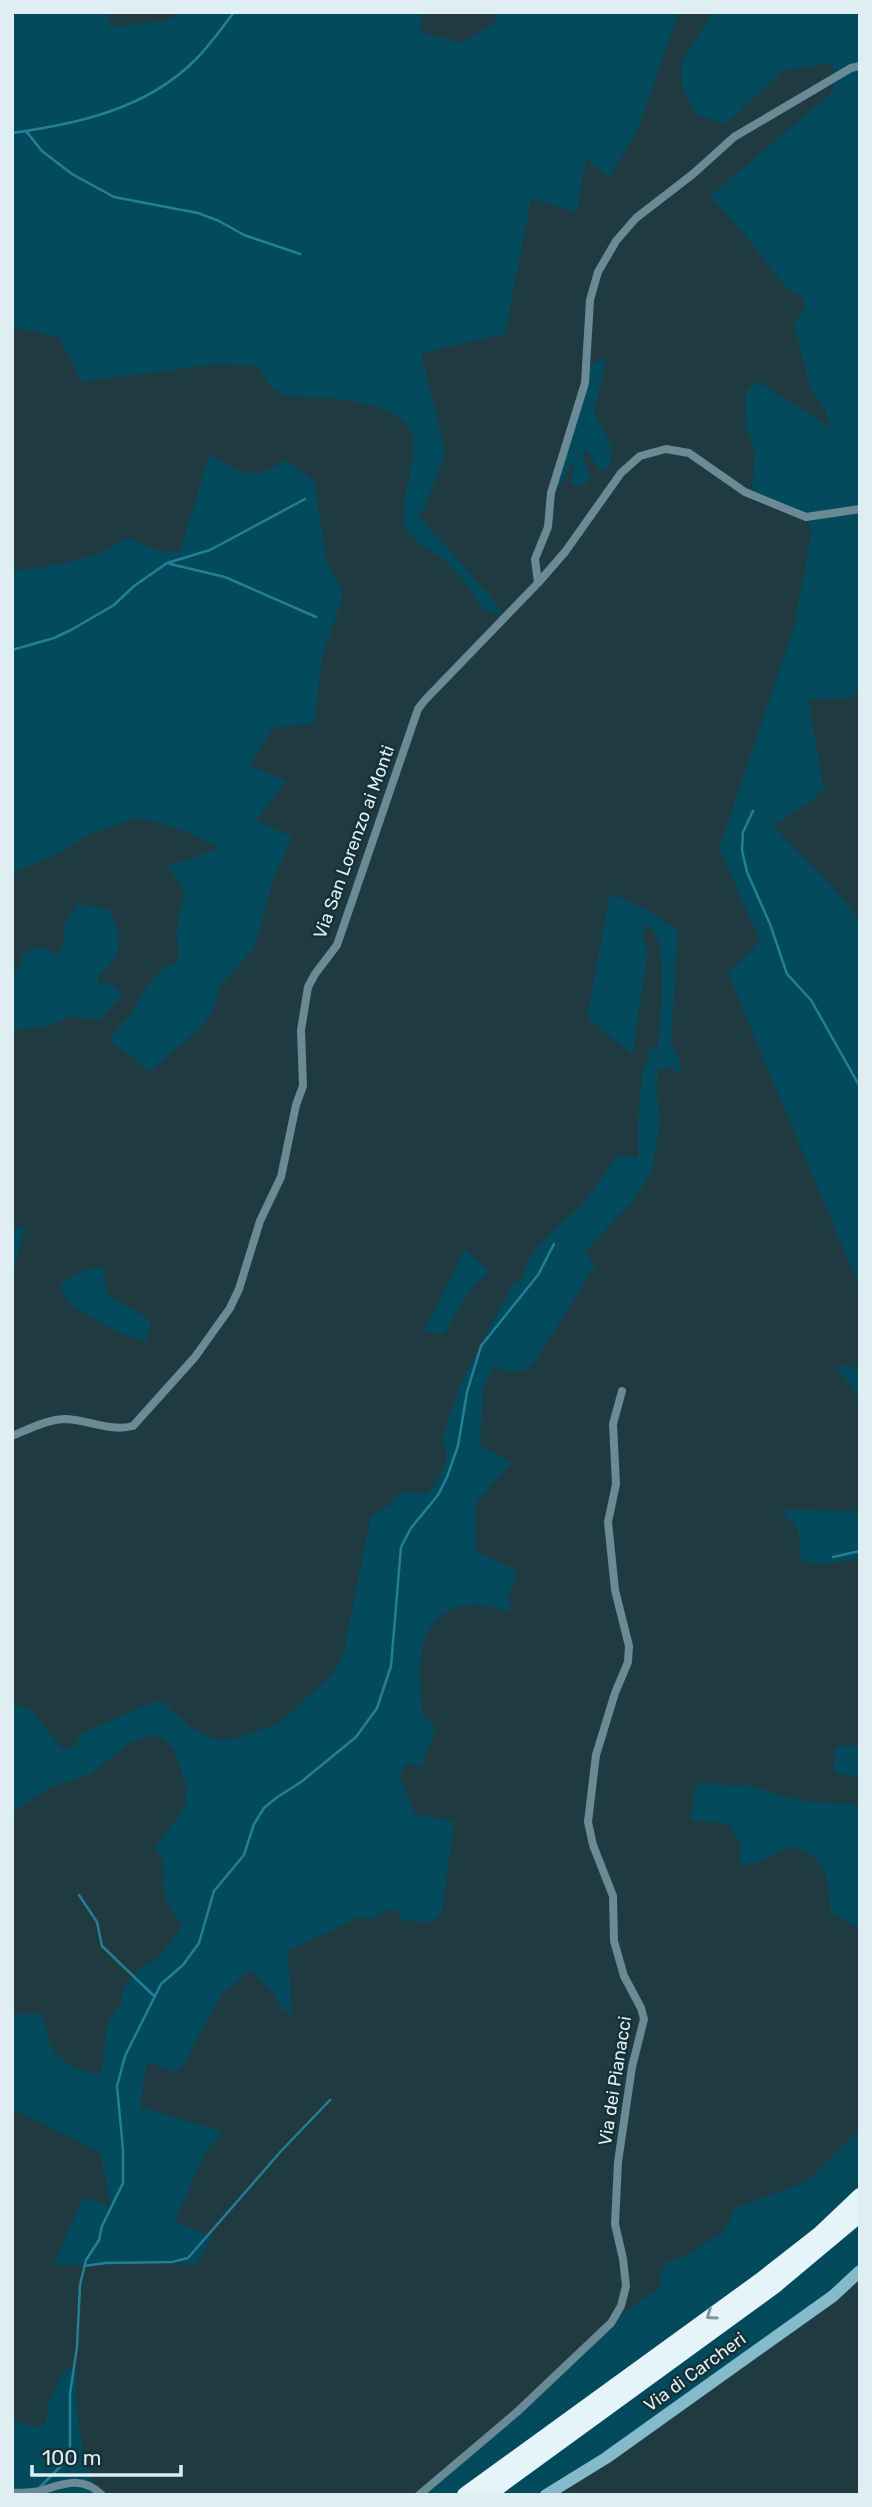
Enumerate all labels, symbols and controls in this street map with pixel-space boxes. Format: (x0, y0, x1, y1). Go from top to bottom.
street label: Via San Lorenzo ai Monti (309, 742, 399, 942)
street label: Via dei Pianacci (594, 2015, 636, 2147)
one-way arrow (706, 2307, 719, 2320)
street label: Via di Carcheri (640, 2328, 750, 2416)
scale bar (32, 2434, 180, 2478)
text: 100 m (42, 2445, 101, 2470)

